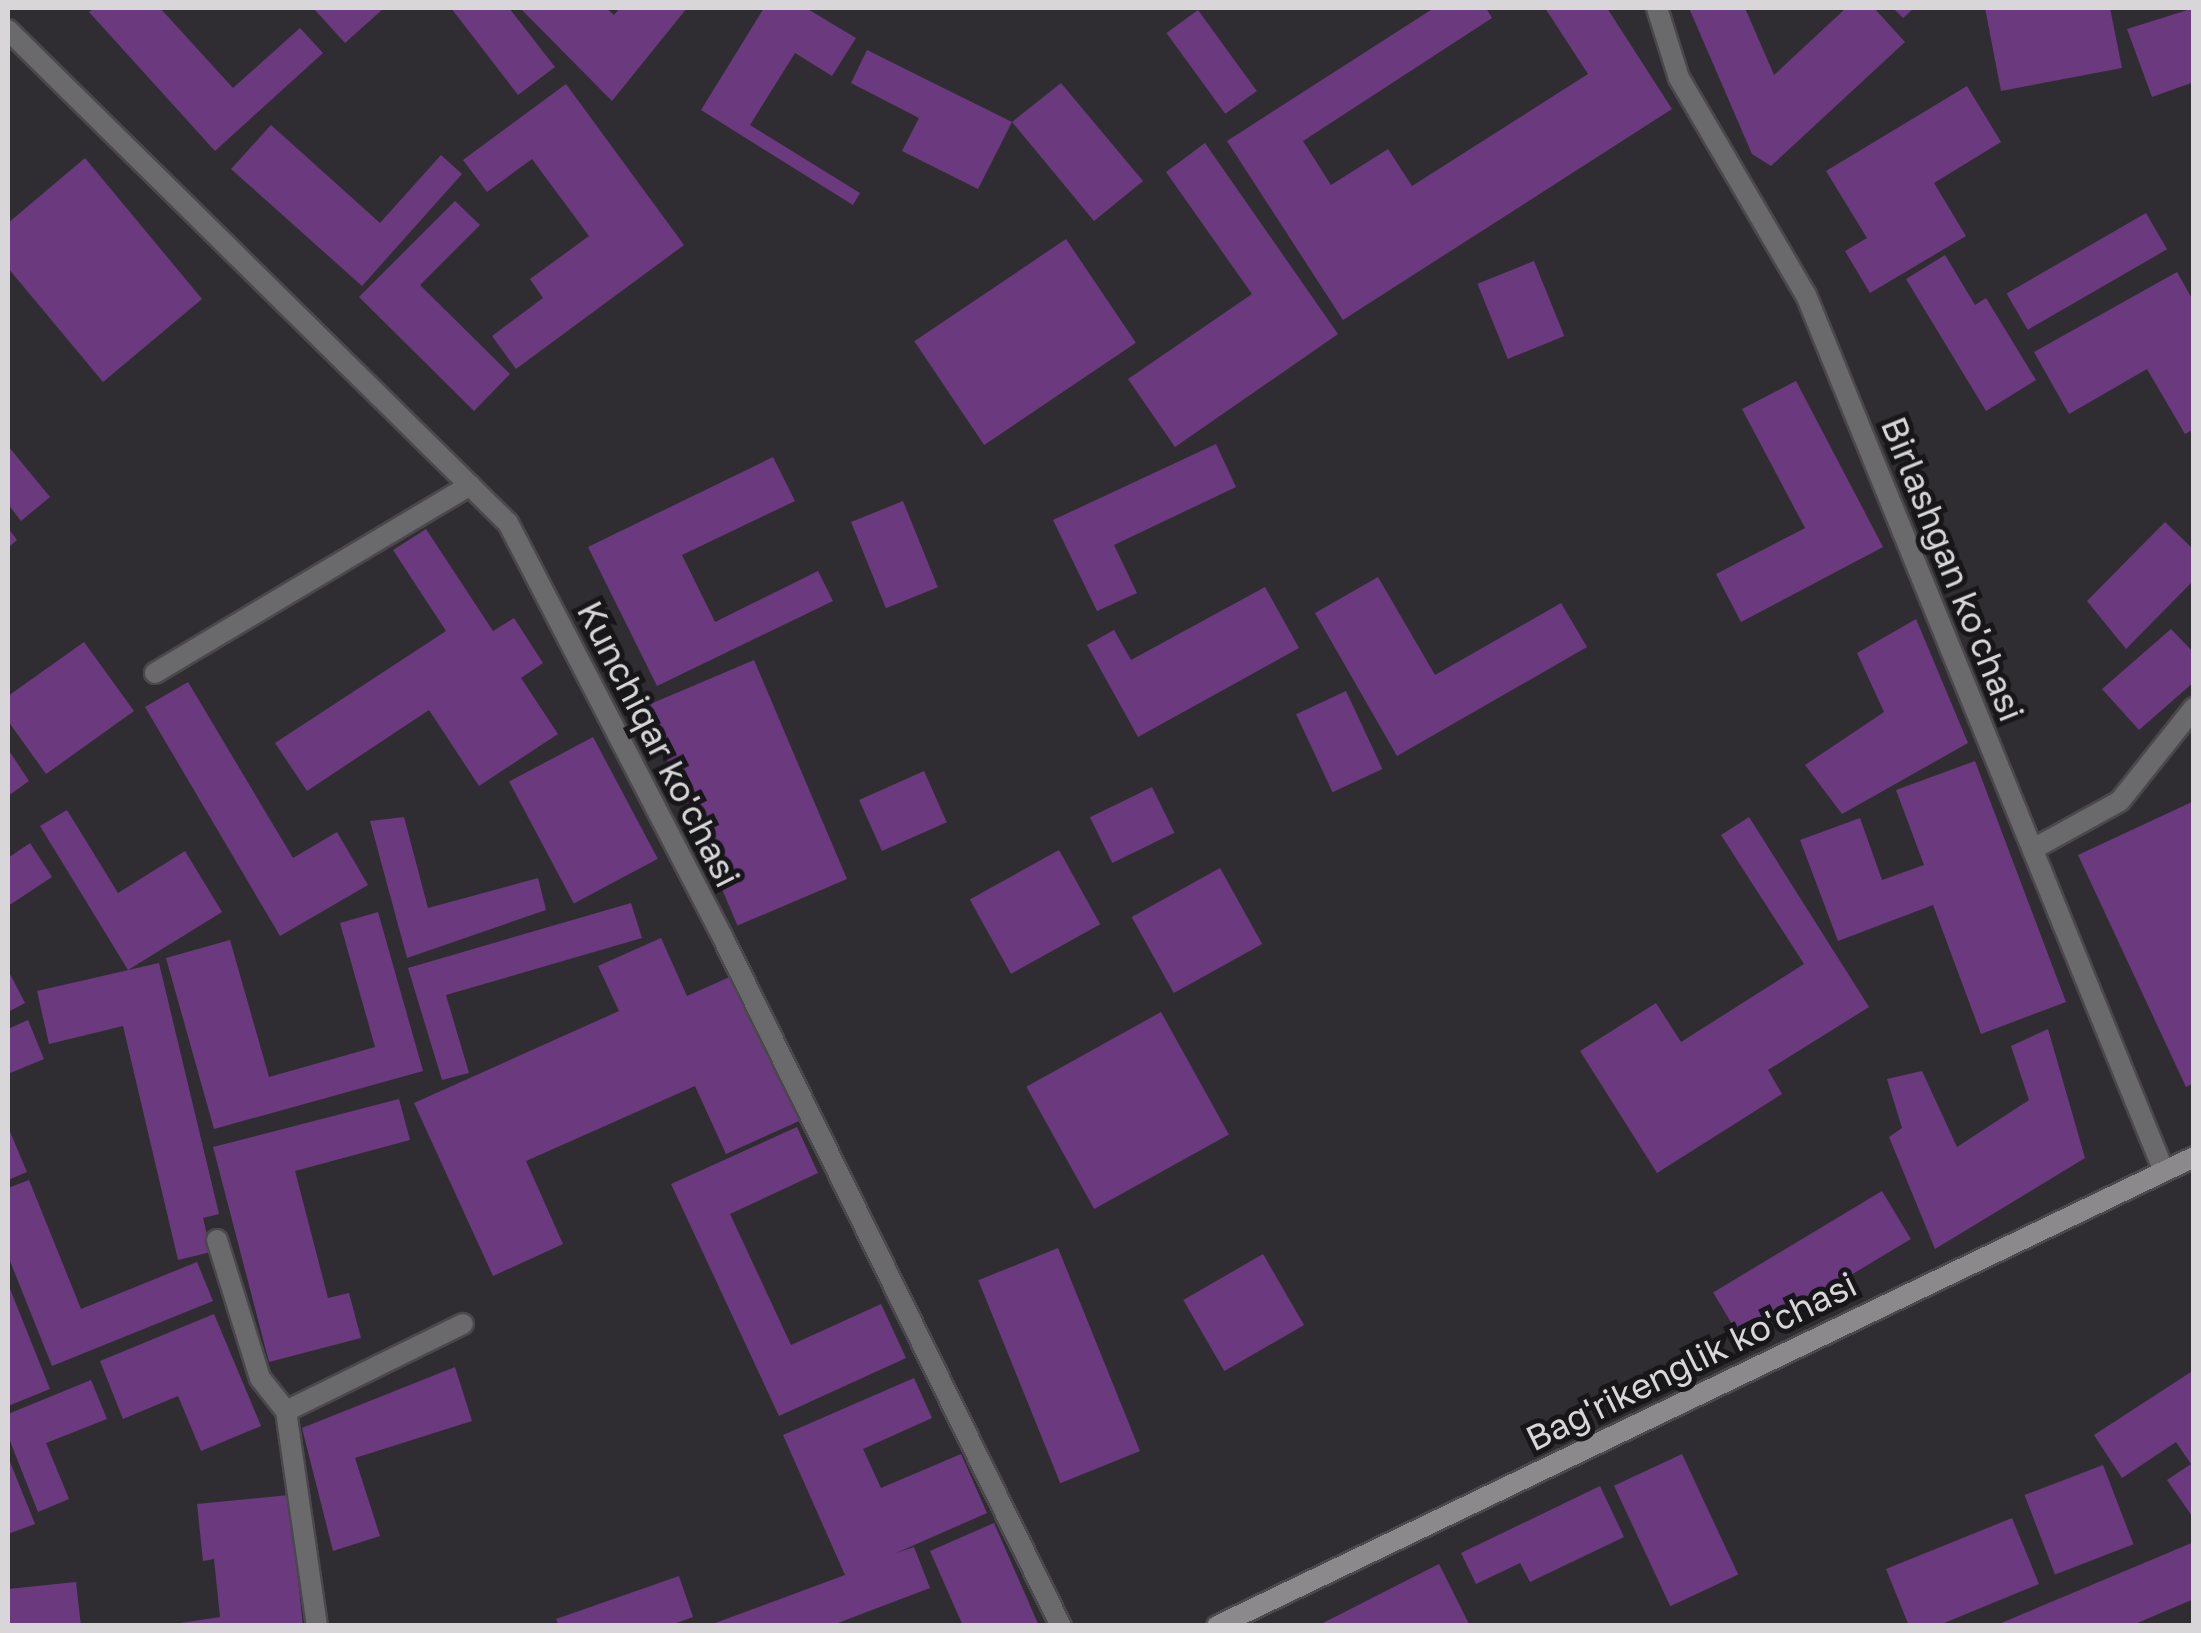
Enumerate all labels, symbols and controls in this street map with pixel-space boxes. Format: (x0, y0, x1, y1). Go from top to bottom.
street label: Birlashgan ko'chasi (1873, 411, 2033, 727)
street label: Kunchiqar ko'chasi (569, 594, 749, 894)
street label: Bag'rikenglik ko'chasi (1519, 1263, 1863, 1459)

